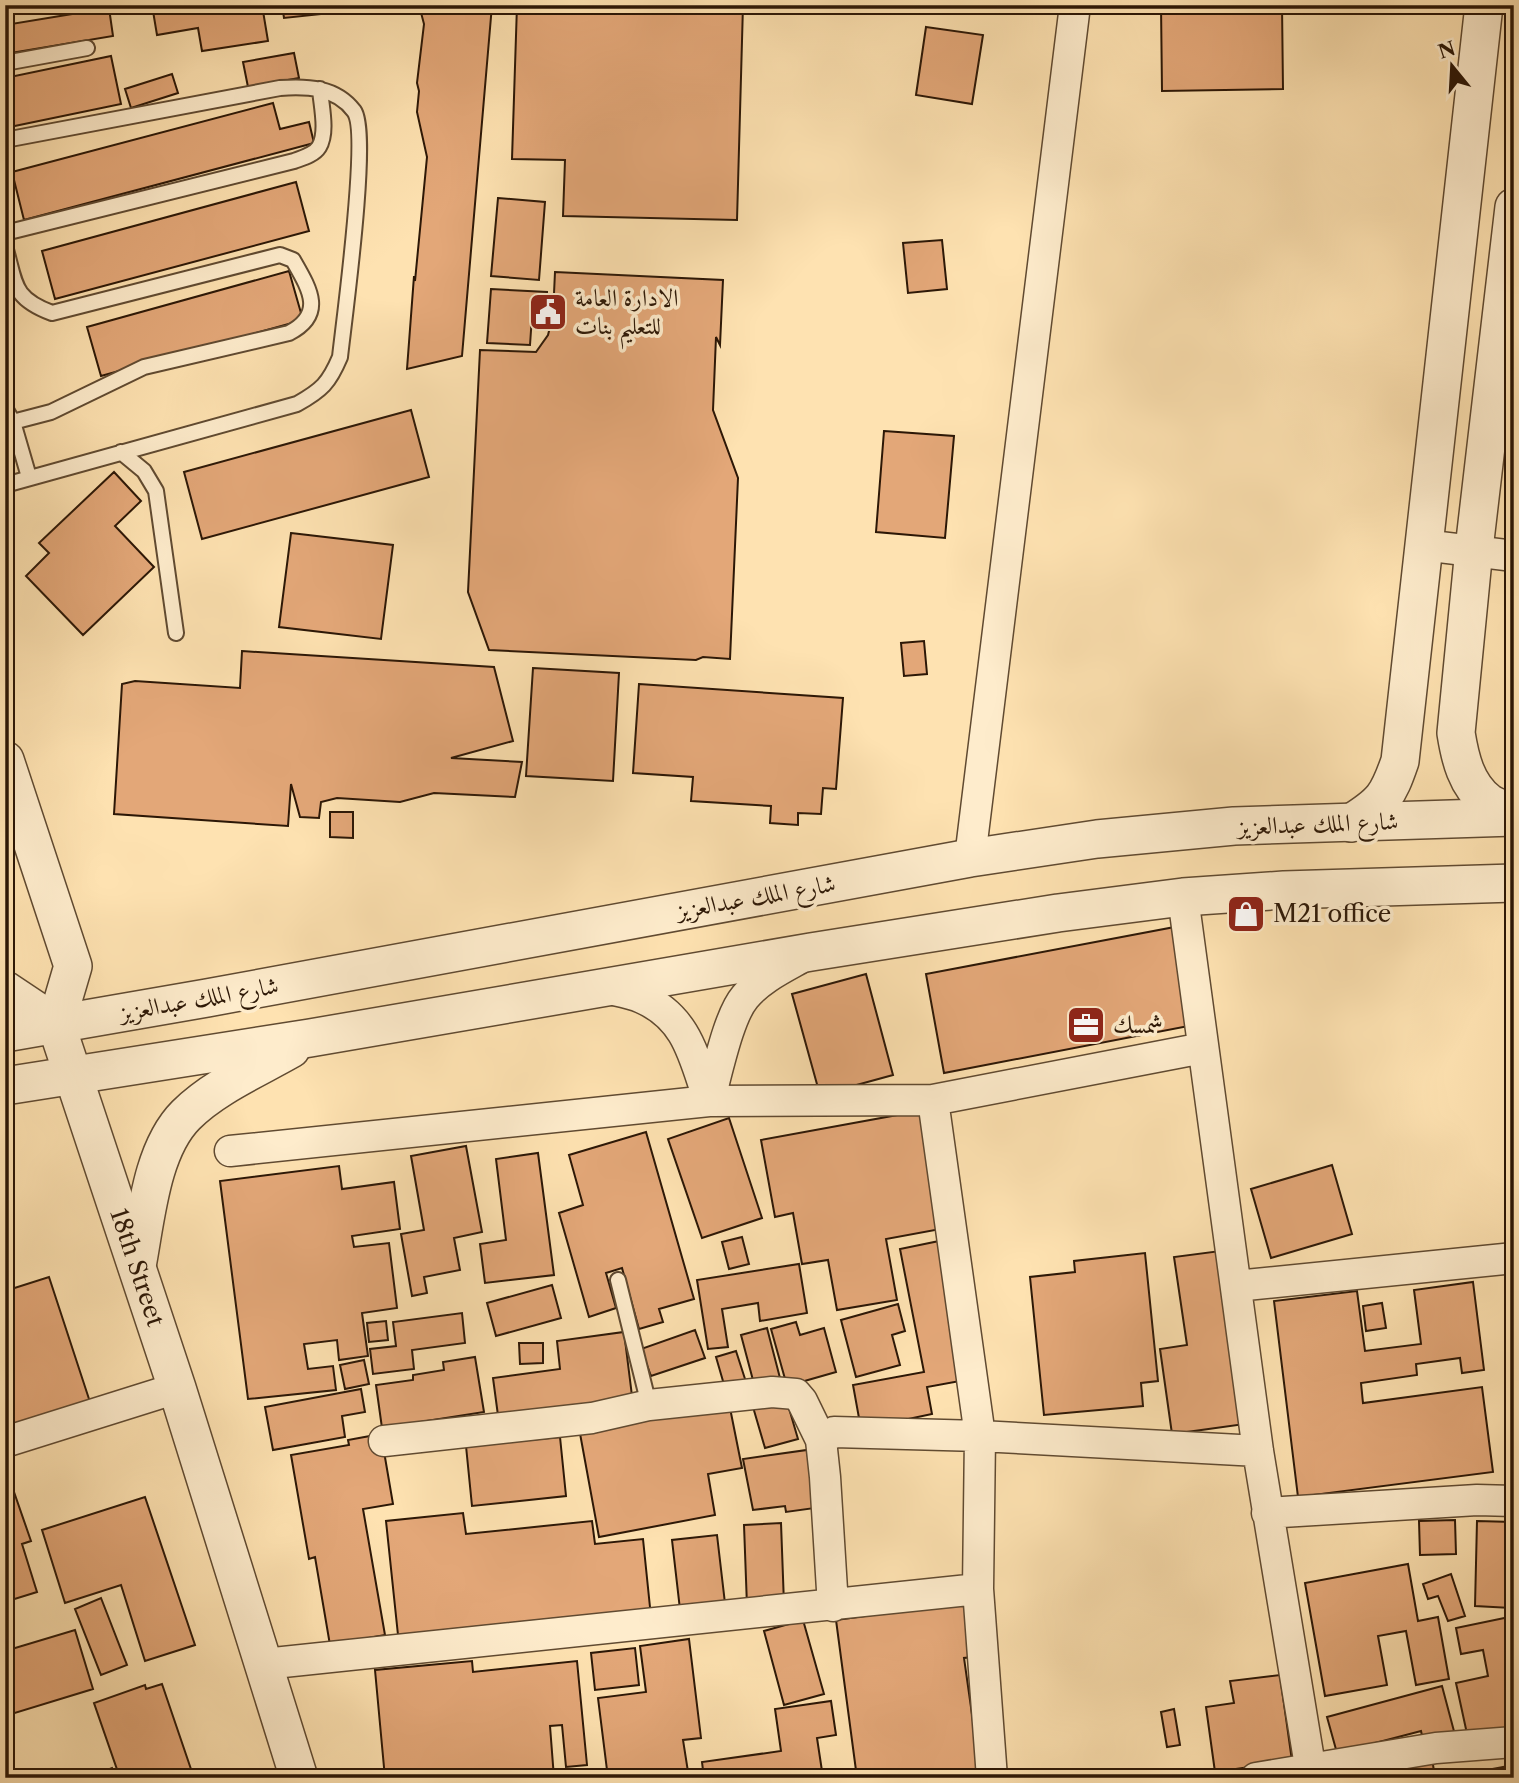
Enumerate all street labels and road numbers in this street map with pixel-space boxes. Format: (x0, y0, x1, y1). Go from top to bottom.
street label: شارع الملك عبدالعزيز (1234, 806, 1399, 847)
street label: شارع الملك عبدالعزيز (671, 868, 839, 931)
street label: شارع الملك عبدالعزيز (114, 970, 282, 1033)
street label: 18th Street (104, 1205, 171, 1330)

